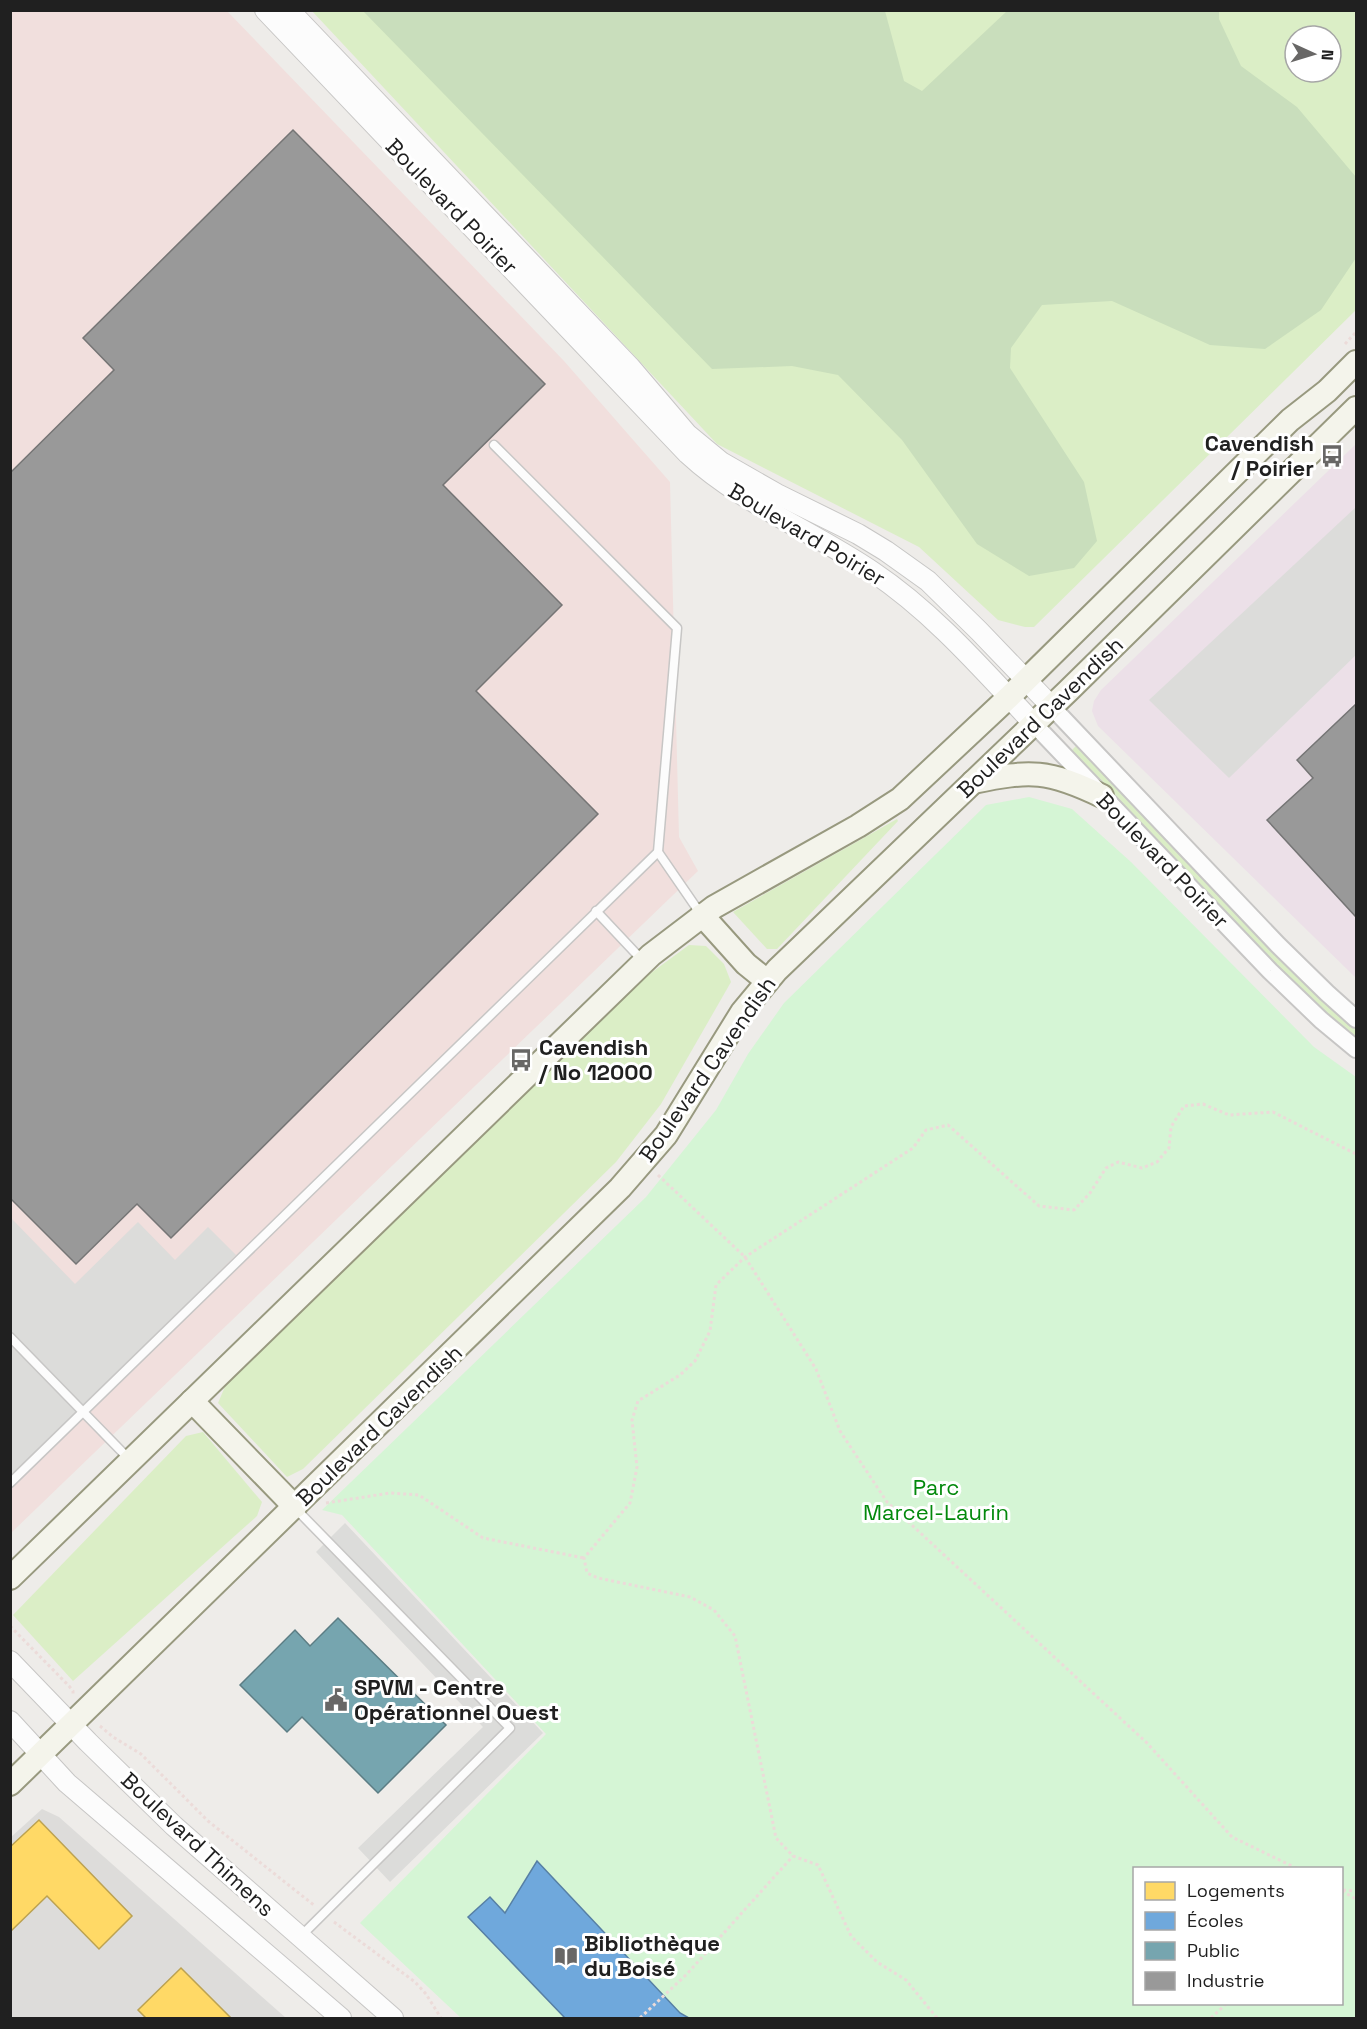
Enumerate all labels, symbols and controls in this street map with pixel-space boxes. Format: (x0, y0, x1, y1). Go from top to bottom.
north arrow (1283, 24, 1343, 84)
text: N (1317, 49, 1338, 61)
street label: Boulevard Poirier (380, 132, 524, 280)
place label: Cavendish / Poirier (1205, 429, 1314, 482)
bus stop icon: Cavendish / Poirier (1319, 443, 1345, 469)
street label: Boulevard Poirier (723, 476, 891, 592)
street label: Boulevard Cavendish (951, 630, 1129, 804)
street label: Boulevard Poirier (1091, 786, 1235, 934)
street label: Boulevard Cavendish (632, 971, 782, 1167)
place label: Cavendish / No 12000 (538, 1033, 653, 1086)
bus stop icon: Cavendish / No 12000 (508, 1047, 534, 1073)
street label: Boulevard Cavendish (290, 1338, 468, 1512)
park label: Parc Marcel-Laurin (863, 1473, 1009, 1526)
place label: SPVM - Centre Opérationnel Ouest (354, 1673, 559, 1726)
public building icon: SPVM - Centre Opérationnel Ouest (323, 1687, 349, 1713)
street label: Boulevard Thimens (115, 1766, 281, 1922)
legend (1133, 1867, 1343, 2005)
text: Logements (1187, 1879, 1285, 1902)
text: Écoles (1187, 1909, 1244, 1932)
place label: Bibliothèque du Boisé (584, 1929, 720, 1982)
text: Public (1187, 1939, 1240, 1962)
library icon: Bibliothèque du Boisé (553, 1943, 579, 1969)
text: Industrie (1187, 1969, 1264, 1992)

